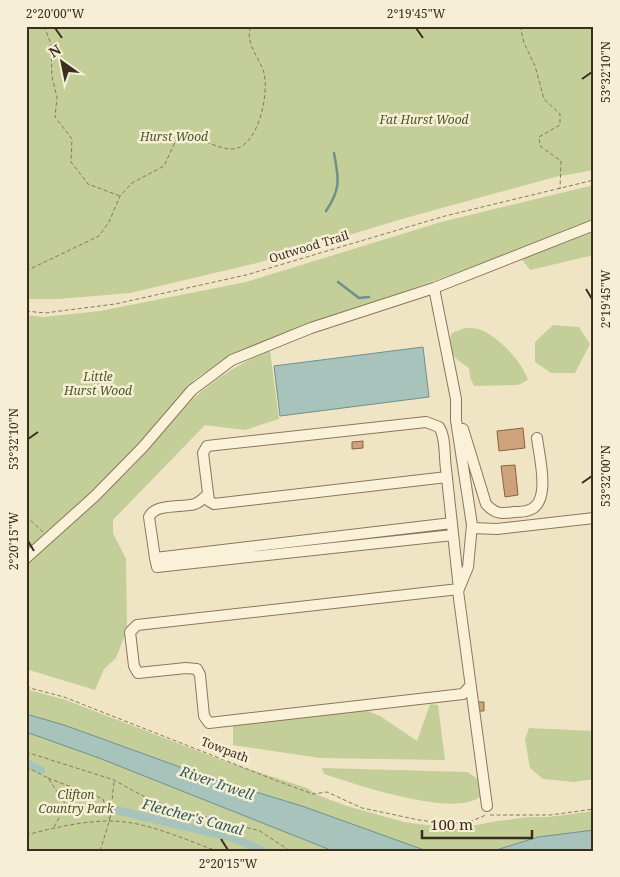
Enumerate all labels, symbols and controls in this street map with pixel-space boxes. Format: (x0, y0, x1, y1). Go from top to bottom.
text: 2°20'00"W (26, 5, 85, 22)
text: 2°19'45"W (387, 5, 446, 22)
north arrow (38, 38, 88, 88)
text: N (45, 40, 64, 62)
text: 53°32'10"N (597, 41, 614, 103)
park label: Fat Hurst Wood (378, 111, 469, 128)
park label: Hurst Wood (139, 128, 208, 145)
street label: Outwood Trail (267, 226, 351, 267)
text: 2°19'45"W (597, 269, 614, 328)
park label: Little Hurst Wood (63, 368, 132, 399)
text: 53°32'10"N (5, 408, 22, 470)
text: 53°32'00"N (597, 445, 614, 507)
text: 2°20'15"W (5, 511, 22, 570)
street label: Towpath (199, 733, 252, 767)
water label: River Irwell (177, 761, 257, 804)
park label: Clifton Country Park (38, 786, 115, 817)
water label: Fletcher's Canal (139, 794, 247, 839)
scale bar (422, 807, 532, 839)
text: 100 m (430, 814, 473, 834)
text: 2°20'15"W (199, 855, 258, 872)

